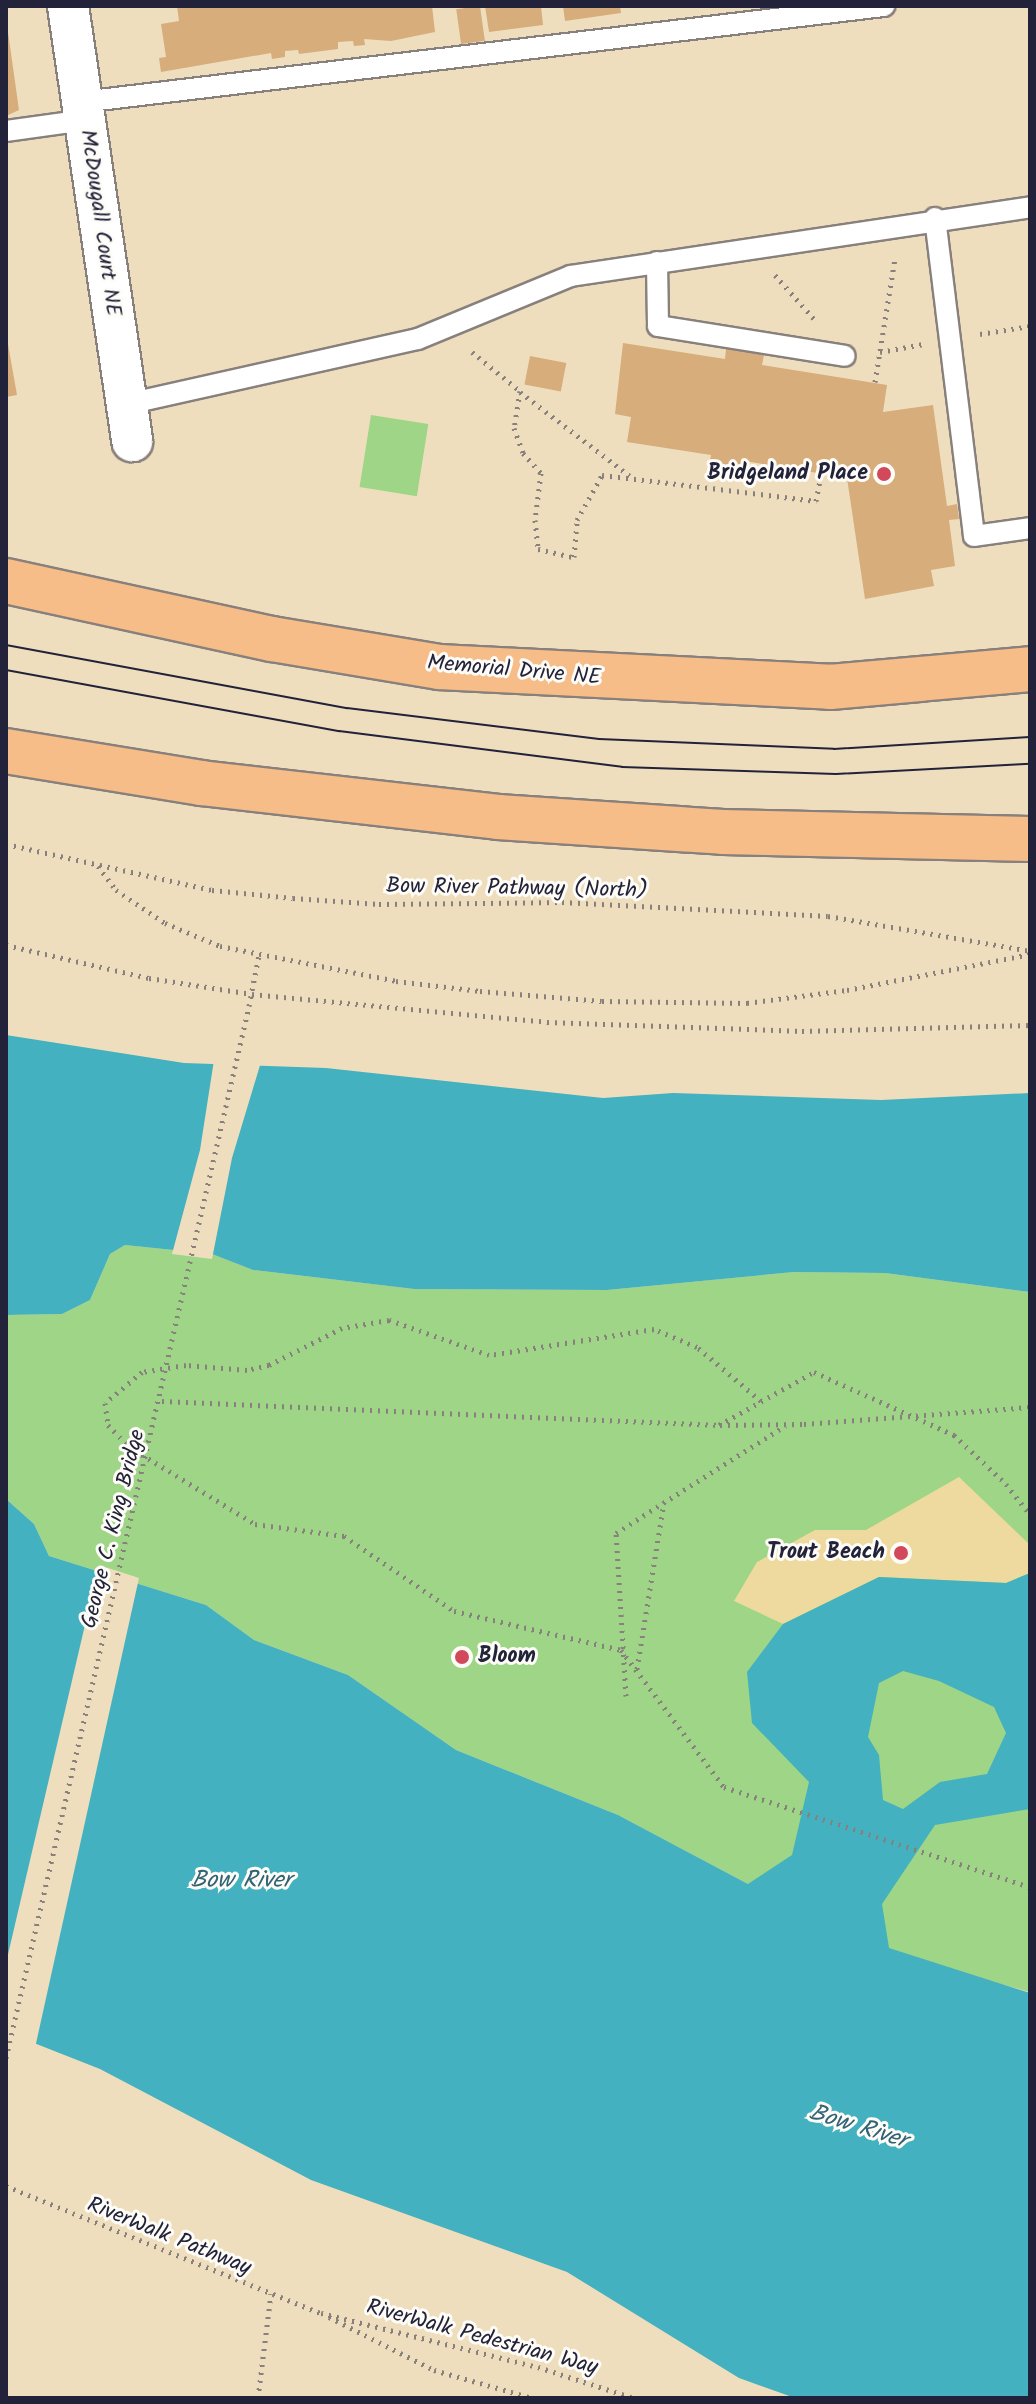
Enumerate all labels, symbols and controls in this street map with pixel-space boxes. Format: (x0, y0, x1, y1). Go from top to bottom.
street label: McDougall Court NE (74, 128, 126, 318)
place label: Bridgeland Place (707, 461, 868, 487)
marker: Bridgeland Place (875, 465, 893, 483)
street label: Memorial Drive NE (426, 650, 602, 692)
street label: Bow River Pathway (North) (386, 874, 648, 904)
street label: George C. King Bridge (77, 1427, 151, 1631)
place label: Trout Beach (767, 1540, 885, 1566)
marker: Trout Beach (892, 1544, 910, 1562)
place label: Bloom (478, 1644, 536, 1670)
marker: Bloom (453, 1648, 471, 1666)
water label: Bow River (191, 1867, 291, 1895)
water label: Bow River (806, 2099, 910, 2155)
street label: RiverWalk Pathway (83, 2192, 255, 2282)
street label: RiverWalk Pedestrian Way (363, 2294, 601, 2382)

